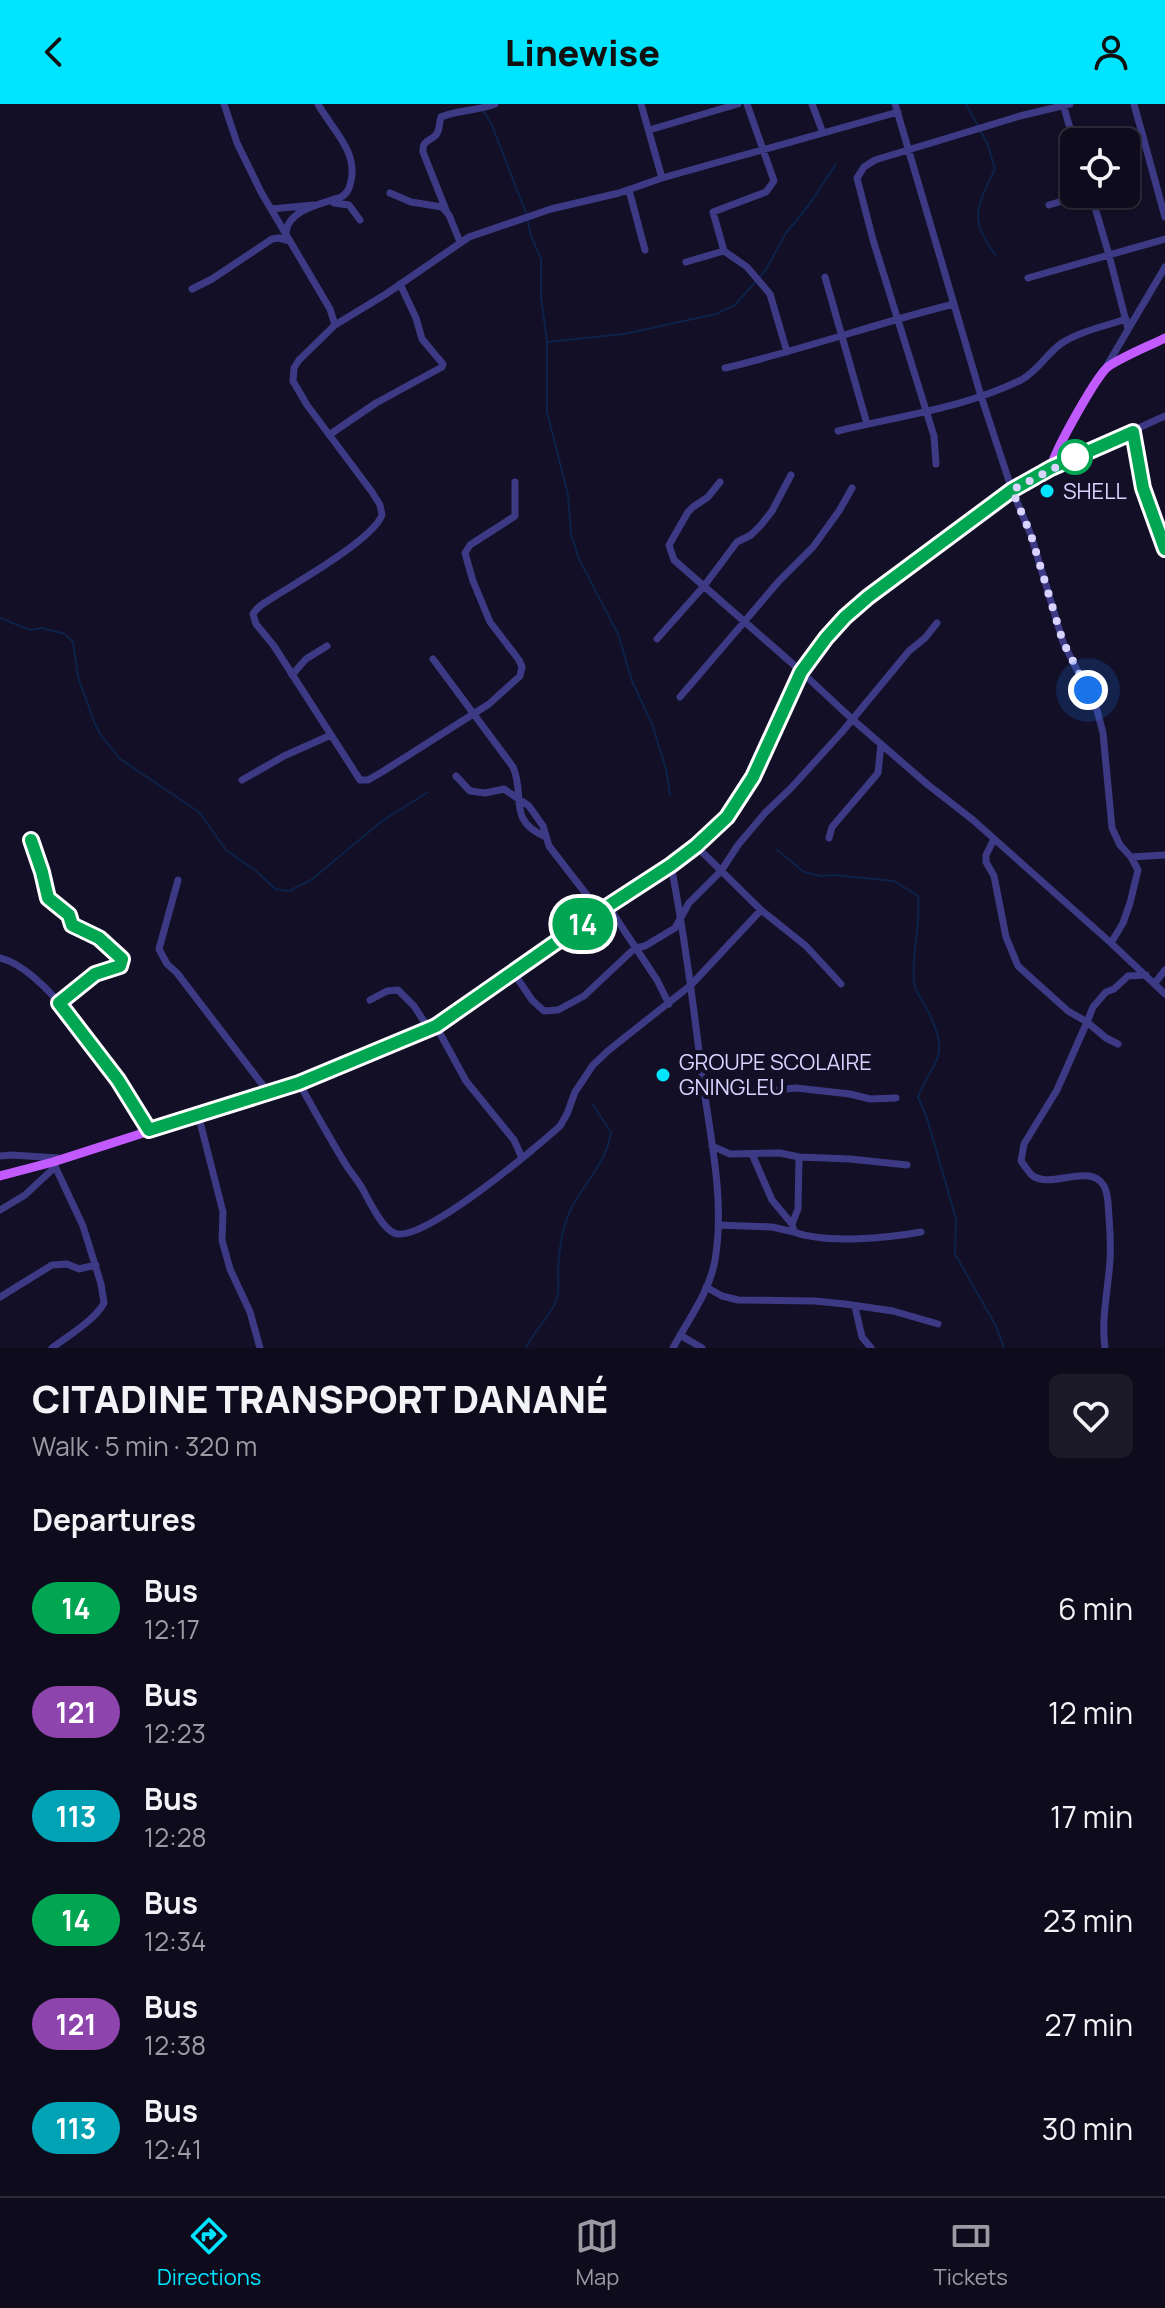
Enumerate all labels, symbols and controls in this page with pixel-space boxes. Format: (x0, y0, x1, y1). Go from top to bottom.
text: Linewise (505, 28, 660, 77)
icon: back (32, 30, 76, 74)
icon: person (1089, 30, 1133, 74)
map controls (1060, 128, 1140, 208)
button: locate (1060, 128, 1140, 208)
unlabelled marker (1058, 440, 1092, 474)
place label: SHELL (1063, 476, 1127, 506)
marker: SHELL (1038, 482, 1056, 500)
your location (1068, 670, 1108, 710)
line badge: 14 (547, 898, 619, 950)
text: 14 (568, 905, 598, 943)
place label: GROUPE SCOLAIRE GNINGLEU (679, 1047, 872, 1102)
marker: GROUPE SCOLAIRE GNINGLEU (654, 1066, 672, 1084)
text: CITADINE TRANSPORT DANANÉ (32, 1372, 608, 1424)
button: heart (1049, 1374, 1133, 1458)
text: Walk · 5 min · 320 m (32, 1428, 257, 1464)
text: Departures (32, 1499, 196, 1540)
text: Bus (144, 1570, 198, 1611)
text: 6 min (1058, 1588, 1133, 1629)
text: 14 (61, 1589, 91, 1627)
text: 12:17 (144, 1611, 200, 1647)
text: Bus (144, 1674, 198, 1715)
text: 12 min (1048, 1692, 1133, 1733)
text: 121 (55, 1693, 97, 1731)
text: 12:23 (144, 1715, 206, 1751)
text: Bus (144, 1778, 198, 1819)
text: 17 min (1050, 1796, 1133, 1837)
text: 113 (56, 1797, 96, 1835)
text: 12:28 (144, 1819, 207, 1855)
text: Bus (144, 1882, 198, 1923)
text: 23 min (1043, 1900, 1133, 1941)
text: 14 (61, 1901, 91, 1939)
text: 12:34 (144, 1923, 206, 1959)
text: Bus (144, 1986, 198, 2027)
text: 27 min (1045, 2004, 1133, 2045)
text: 121 (55, 2005, 97, 2043)
text: 12:38 (144, 2027, 206, 2063)
text: Bus (144, 2090, 198, 2131)
text: 30 min (1042, 2108, 1133, 2149)
text: 113 (56, 2109, 96, 2147)
text: 12:41 (144, 2131, 202, 2167)
tab: Directions (157, 2214, 261, 2292)
tab: Map (575, 2214, 619, 2292)
tab: Tickets (934, 2214, 1008, 2292)

